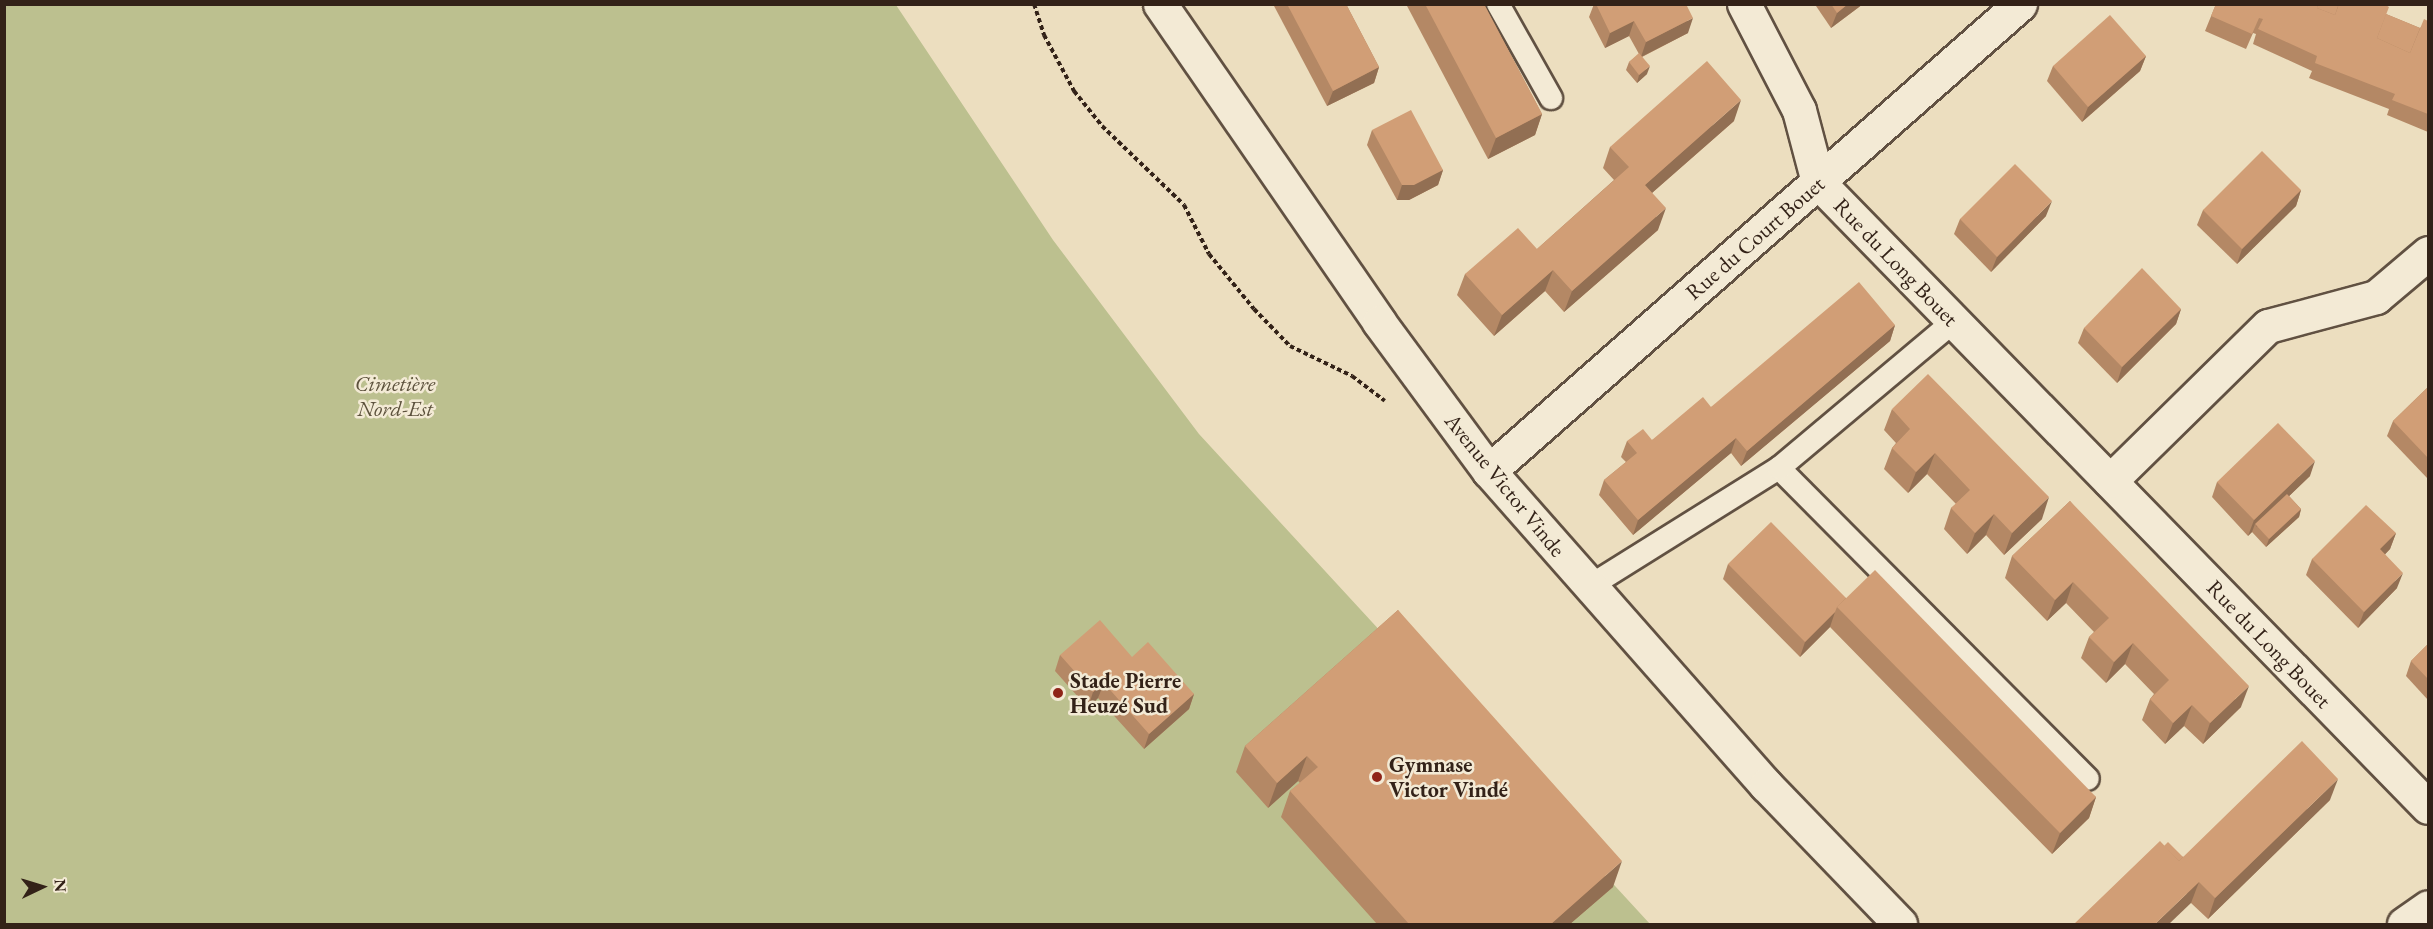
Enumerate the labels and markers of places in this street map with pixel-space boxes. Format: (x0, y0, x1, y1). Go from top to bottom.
place label: Stade Pierre Heuzé Sud (1070, 667, 1181, 718)
marker: Stade Pierre Heuzé Sud (1051, 686, 1065, 700)
place label: Gymnase Victor Vindé (1389, 751, 1508, 802)
marker: Gymnase Victor Vindé (1370, 770, 1384, 784)

